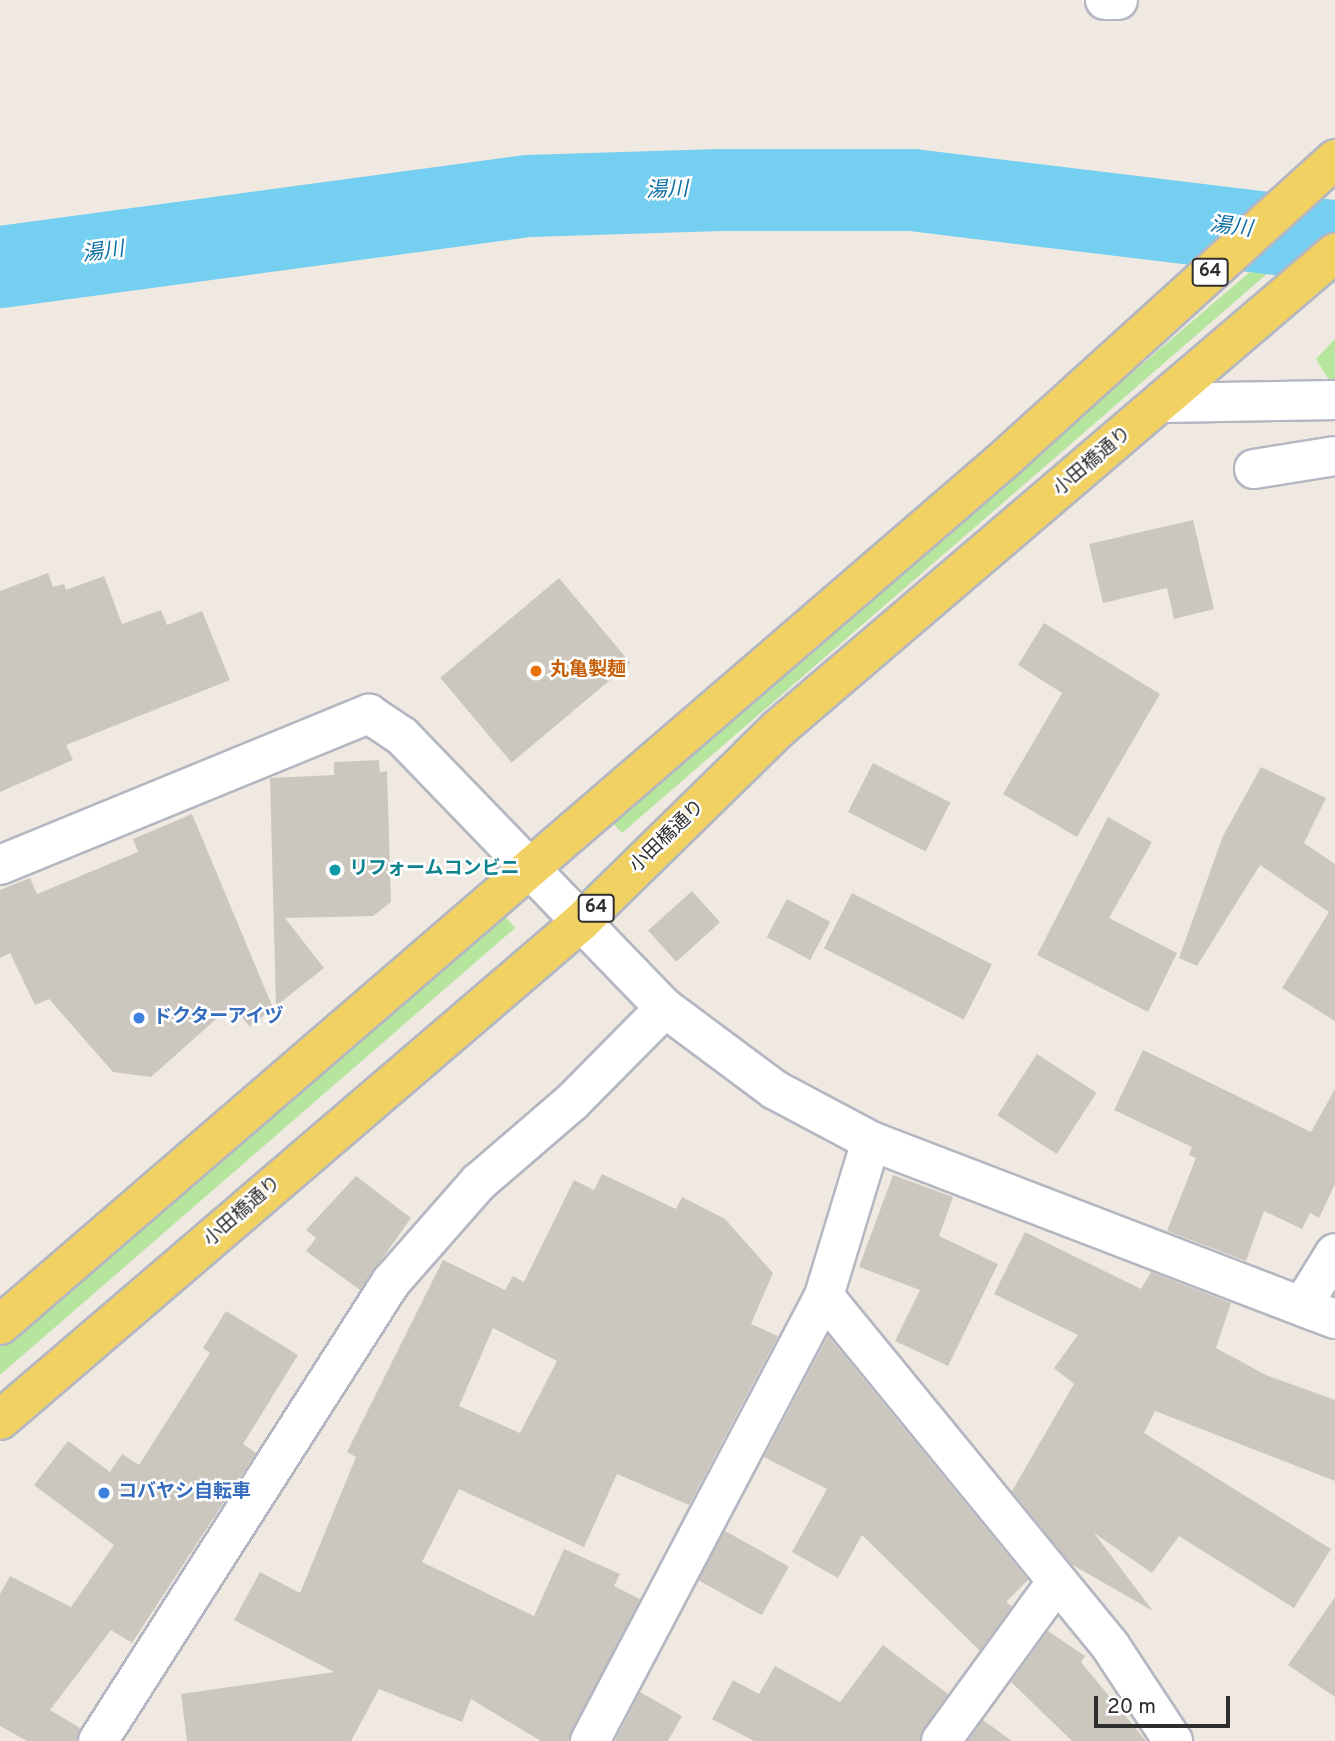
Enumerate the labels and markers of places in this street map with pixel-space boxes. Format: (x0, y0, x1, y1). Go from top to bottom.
place label: 丸亀製麺 (550, 660, 626, 682)
marker: 丸亀製麺 (528, 663, 544, 679)
place label: リフォームコンビニ (349, 859, 520, 881)
marker: リフォームコンビニ (327, 862, 343, 878)
place label: ドクターアイヅ (153, 1007, 286, 1029)
marker: ドクターアイヅ (131, 1010, 147, 1026)
place label: コバヤシ自転車 (118, 1482, 251, 1504)
marker: コバヤシ自転車 (96, 1485, 112, 1501)

